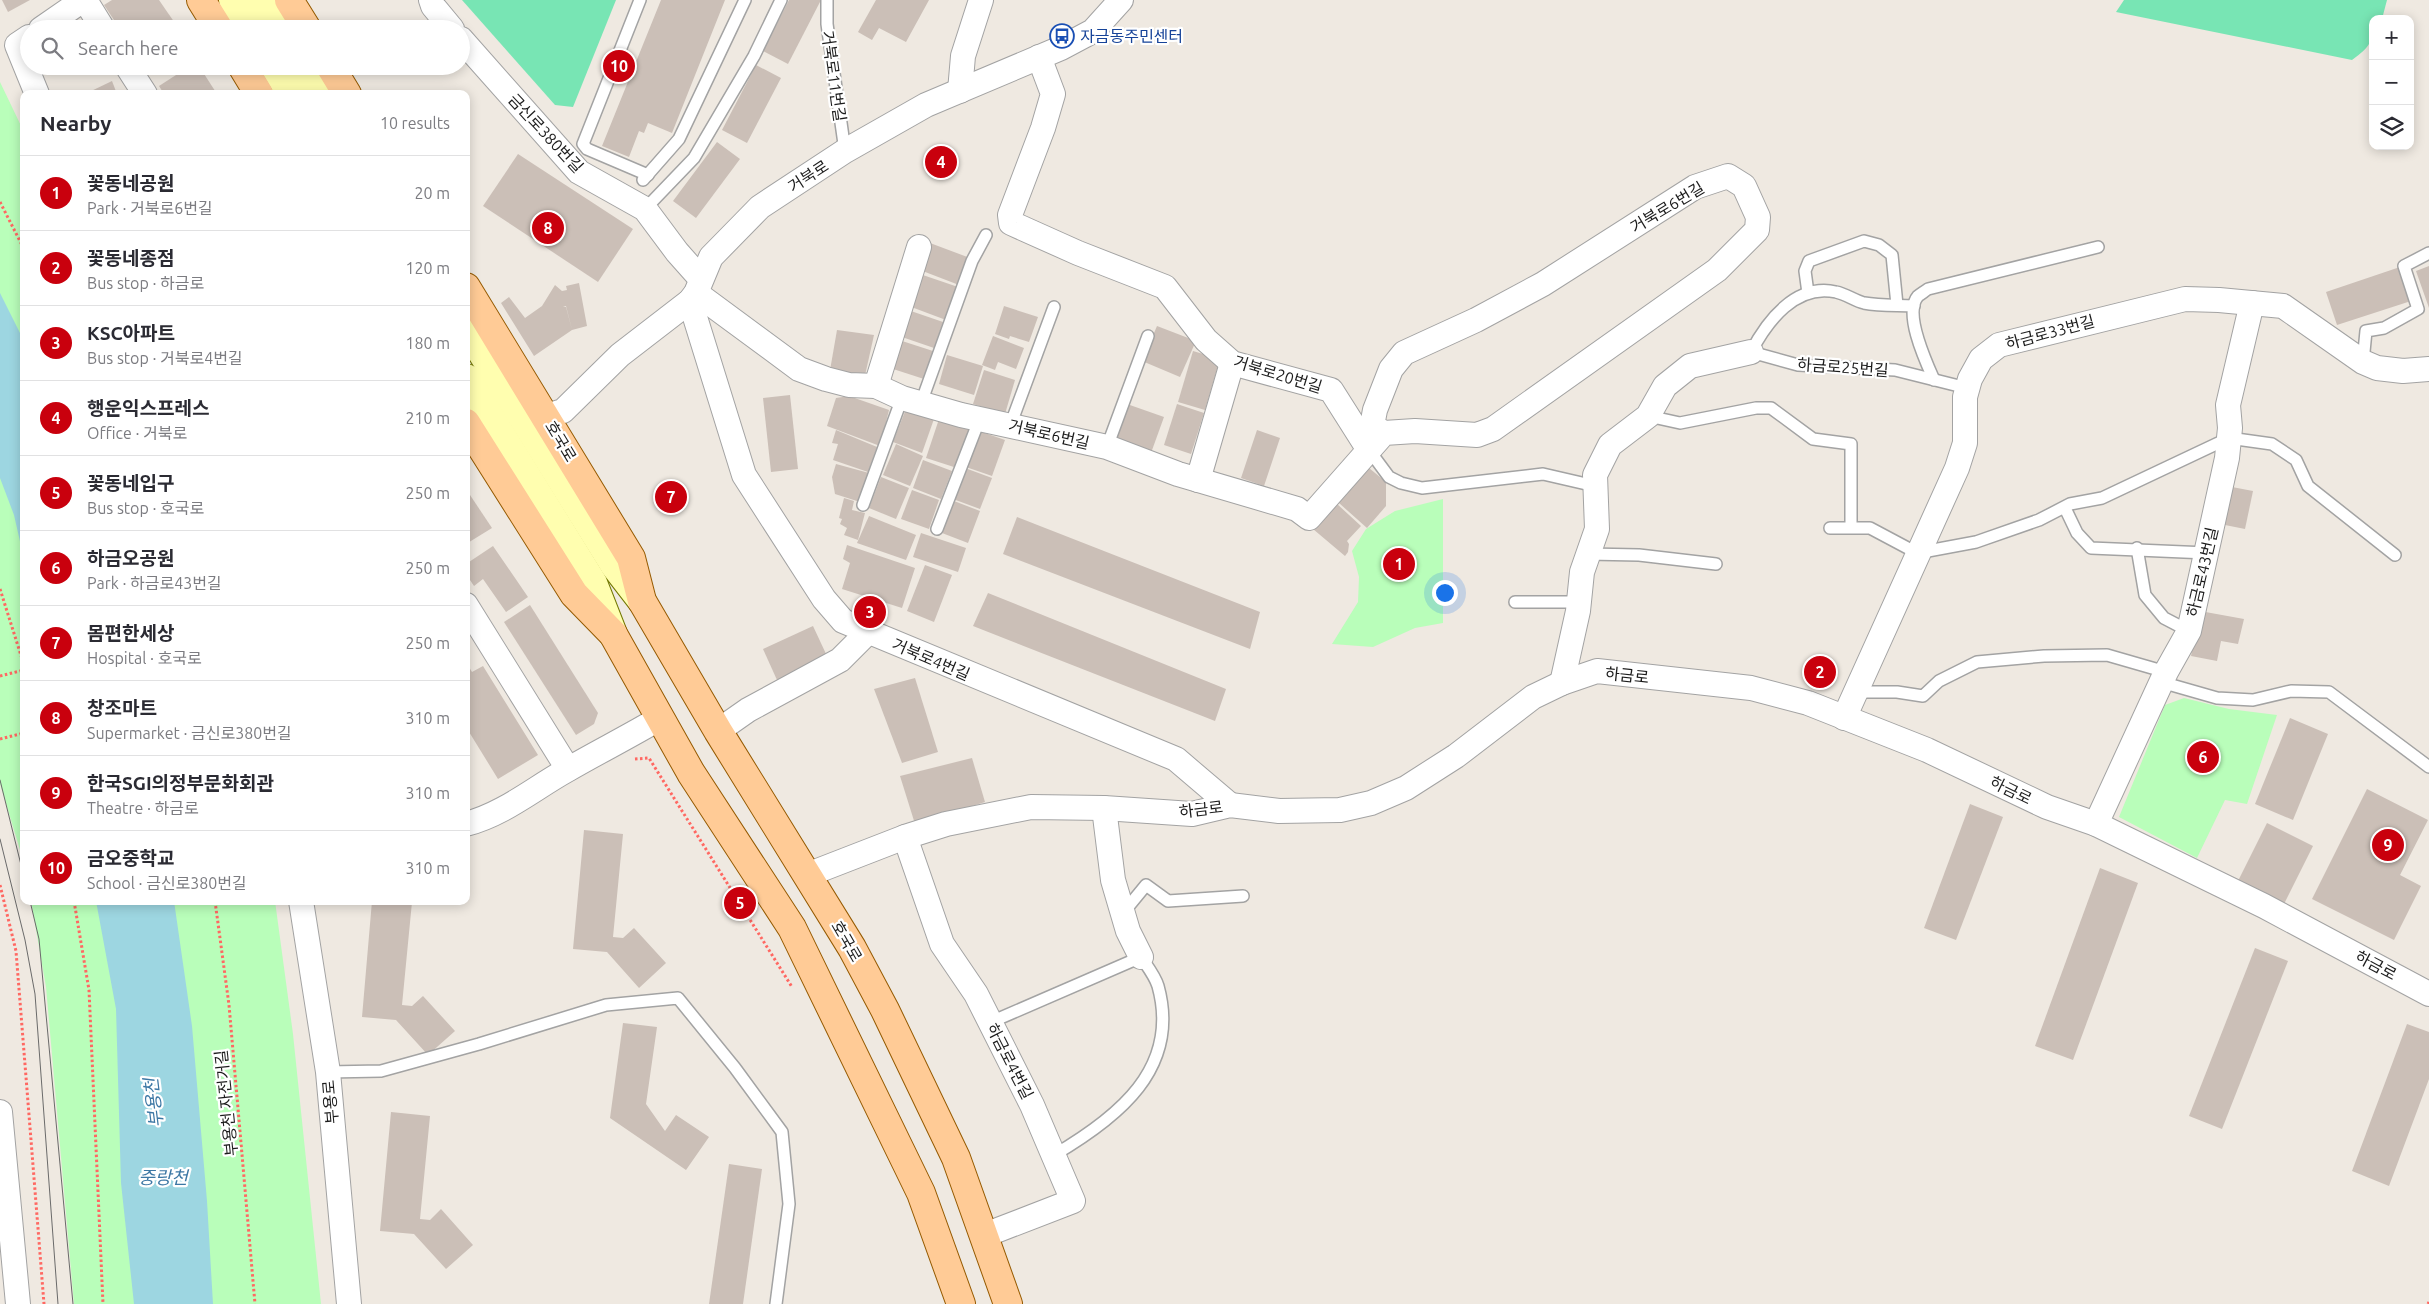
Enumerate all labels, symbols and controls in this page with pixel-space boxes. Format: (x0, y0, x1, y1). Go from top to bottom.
map controls (2369, 15, 2414, 150)
button: + (2369, 15, 2414, 60)
search box (20, 20, 470, 75)
bus stop icon: 자금동주민센터 (1049, 23, 1075, 49)
place label: 자금동주민센터 (1080, 27, 1183, 45)
street label: 거북로11번길 (819, 29, 849, 123)
icon: search (38, 34, 66, 62)
text: Search here (78, 37, 178, 59)
pin: 10 (603, 47, 635, 85)
button: − (2369, 60, 2414, 105)
street label: 금신로380번길 (505, 90, 587, 176)
button: layers (2369, 105, 2414, 150)
text: Nearby (40, 111, 111, 135)
text: 10 results (380, 114, 450, 132)
pin: 4 (925, 143, 957, 181)
street label: 거북로 (785, 156, 832, 196)
text: 꽃동네공원 (87, 172, 174, 194)
street label: 거북로6번길 (1627, 178, 1707, 236)
text: 1 (51, 184, 61, 202)
text: 20 m (414, 184, 450, 202)
text: Park · 거북로6번길 (87, 199, 213, 217)
pin: 8 (532, 209, 564, 247)
text: 꽃동네종점 (87, 247, 174, 269)
text: 2 (51, 259, 61, 277)
text: 120 m (405, 259, 450, 277)
text: Bus stop · 하금로 (87, 274, 204, 292)
street label: 하금로33번길 (2003, 311, 2097, 353)
text: KSC아파트 (87, 322, 175, 344)
text: 3 (51, 334, 61, 352)
text: 180 m (405, 334, 450, 352)
text: Bus stop · 거북로4번길 (87, 349, 243, 367)
street label: 거북로20번길 (1232, 352, 1324, 396)
street label: 하금로25번길 (1797, 355, 1889, 379)
text: 행운익스프레스 (87, 397, 209, 419)
text: 4 (51, 409, 61, 427)
text: 210 m (405, 409, 450, 427)
street label: 거북로6번길 (1007, 416, 1091, 452)
street label: 호국로 (542, 417, 580, 465)
text: Office · 거북로 (87, 424, 187, 442)
text: 꽃동네입구 (87, 472, 174, 494)
pin: 7 (655, 478, 687, 516)
text: 5 (51, 484, 61, 502)
text: 250 m (405, 484, 450, 502)
text: Bus stop · 호국로 (87, 499, 204, 517)
street label: 하금로43번길 (2183, 525, 2221, 619)
pin: 1 (1383, 545, 1415, 583)
text: 하금오공원 (87, 547, 174, 569)
text: 6 (51, 559, 61, 577)
text: 250 m (405, 559, 450, 577)
text: Park · 하금로43번길 (87, 574, 222, 592)
your location (1432, 580, 1458, 606)
pin: 3 (854, 593, 886, 631)
text: 몸편한세상 (87, 622, 174, 644)
text: 7 (51, 634, 61, 652)
text: 250 m (405, 634, 450, 652)
street label: 거북로4번길 (889, 635, 973, 683)
text: Hospital · 호국로 (87, 649, 202, 667)
pin: 2 (1804, 653, 1836, 691)
street label: 하금로 (1604, 664, 1650, 686)
text: 창조마트 (87, 697, 157, 719)
text: 8 (51, 709, 61, 727)
text: 310 m (405, 709, 450, 727)
text: Supermarket · 금신로380번길 (87, 724, 292, 742)
pin: 6 (2187, 738, 2219, 776)
text: 한국SGI의정부문화회관 (87, 772, 274, 794)
street label: 하금로 (1987, 772, 2035, 808)
text: 9 (51, 784, 61, 802)
text: 310 m (405, 784, 450, 802)
street label: 하금로 (1178, 797, 1224, 821)
text: Theatre · 하금로 (87, 799, 199, 817)
pin: 9 (2372, 826, 2404, 864)
text: 금오중학교 (87, 847, 174, 869)
text: 10 (47, 859, 65, 877)
text: 310 m (405, 859, 450, 877)
text: School · 금신로380번길 (87, 874, 247, 892)
pin: 5 (724, 884, 756, 922)
street label: 호국로 (828, 917, 866, 965)
street label: 하금로 (2352, 947, 2400, 983)
street label: 하금로4번길 (983, 1020, 1037, 1102)
street label: 부용천 자전거길 (211, 1049, 241, 1157)
water label: 부용천 (140, 1075, 166, 1129)
street label: 부용로 (319, 1079, 341, 1125)
water label: 중랑천 (138, 1167, 190, 1187)

